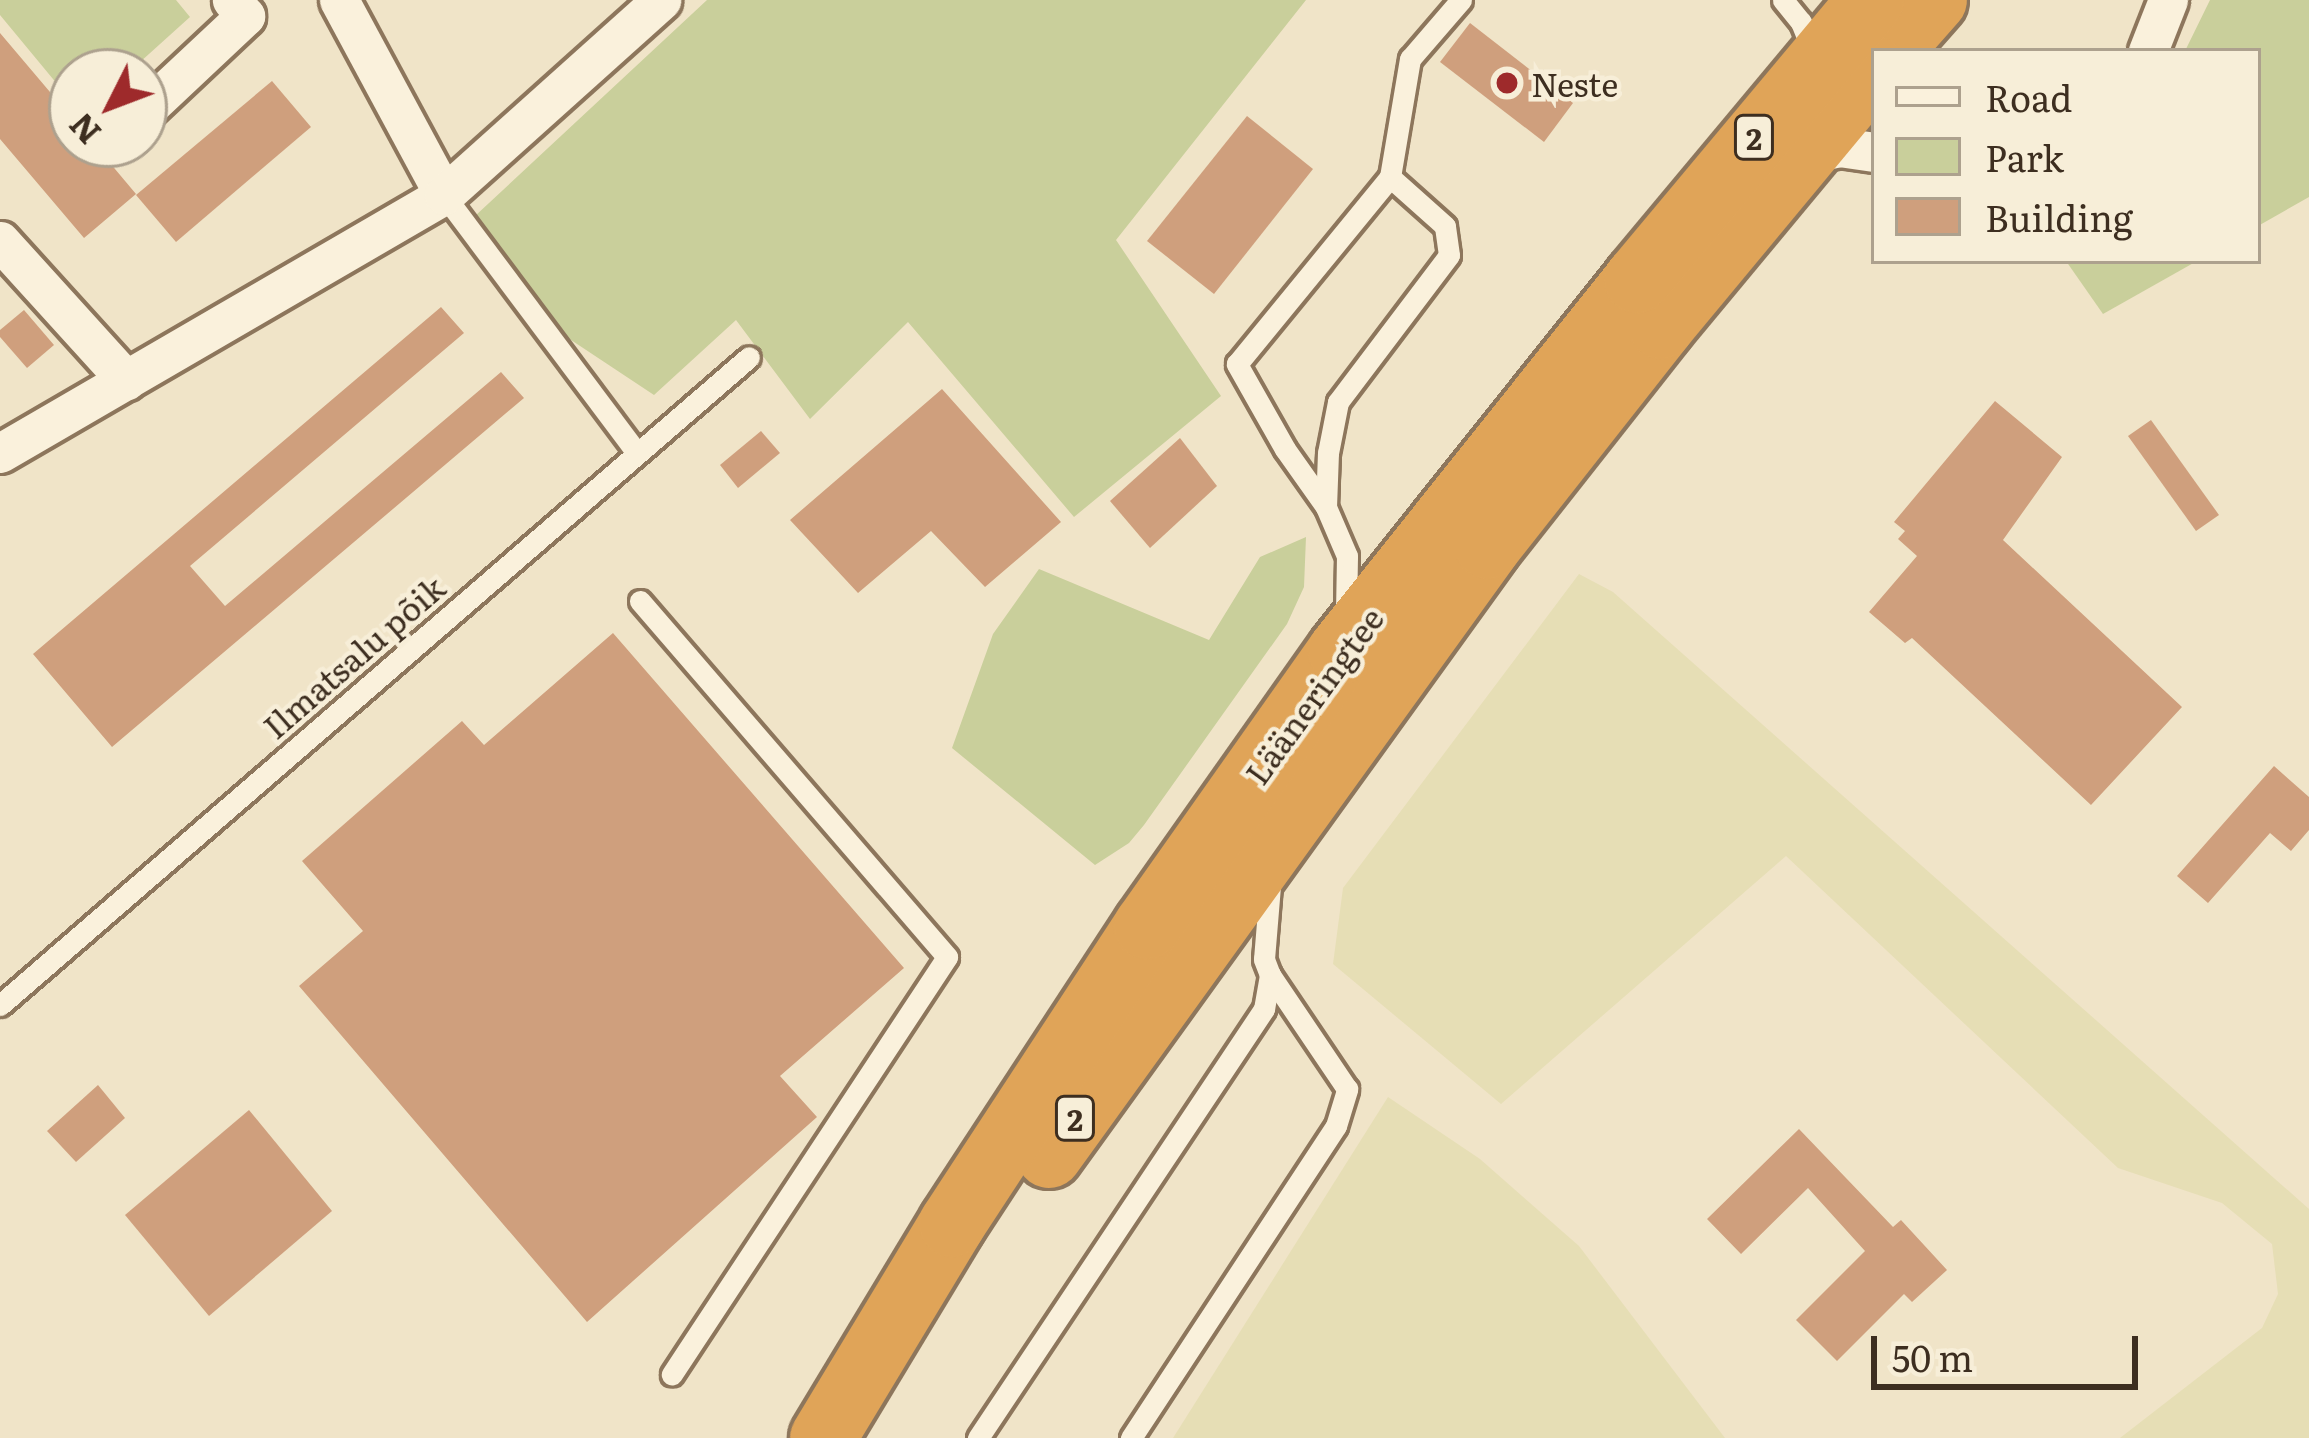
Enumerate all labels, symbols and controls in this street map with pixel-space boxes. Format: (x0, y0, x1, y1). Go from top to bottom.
north arrow (48, 48, 168, 168)
legend (1871, 48, 2261, 264)
place label: Neste (1531, 63, 1618, 103)
marker: Neste (1494, 70, 1520, 96)
text: Road (1985, 70, 2072, 123)
text: N (56, 104, 111, 157)
road number: 2 (1733, 113, 1775, 161)
text: Park (1985, 130, 2064, 183)
text: Building (1985, 190, 2133, 243)
street label: Ilmatsalu põik (254, 566, 452, 746)
street label: Lääneringtee (1236, 599, 1390, 791)
road number: 2 (1054, 1094, 1096, 1142)
scale bar (1877, 1312, 2144, 1386)
text: 50 m (1892, 1330, 1973, 1383)

